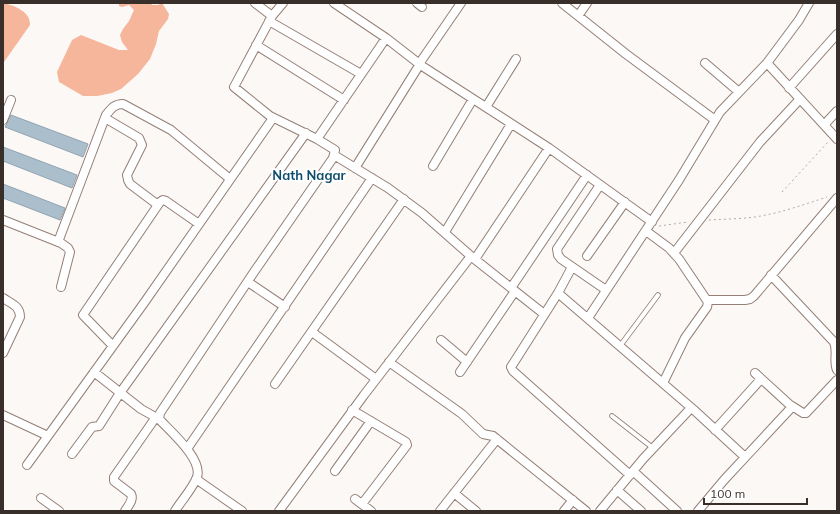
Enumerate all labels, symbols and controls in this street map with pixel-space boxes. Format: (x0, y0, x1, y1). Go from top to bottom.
district label: Nath Nagar (272, 167, 347, 183)
scale bar (704, 480, 807, 506)
text: 100 m (710, 486, 745, 501)

